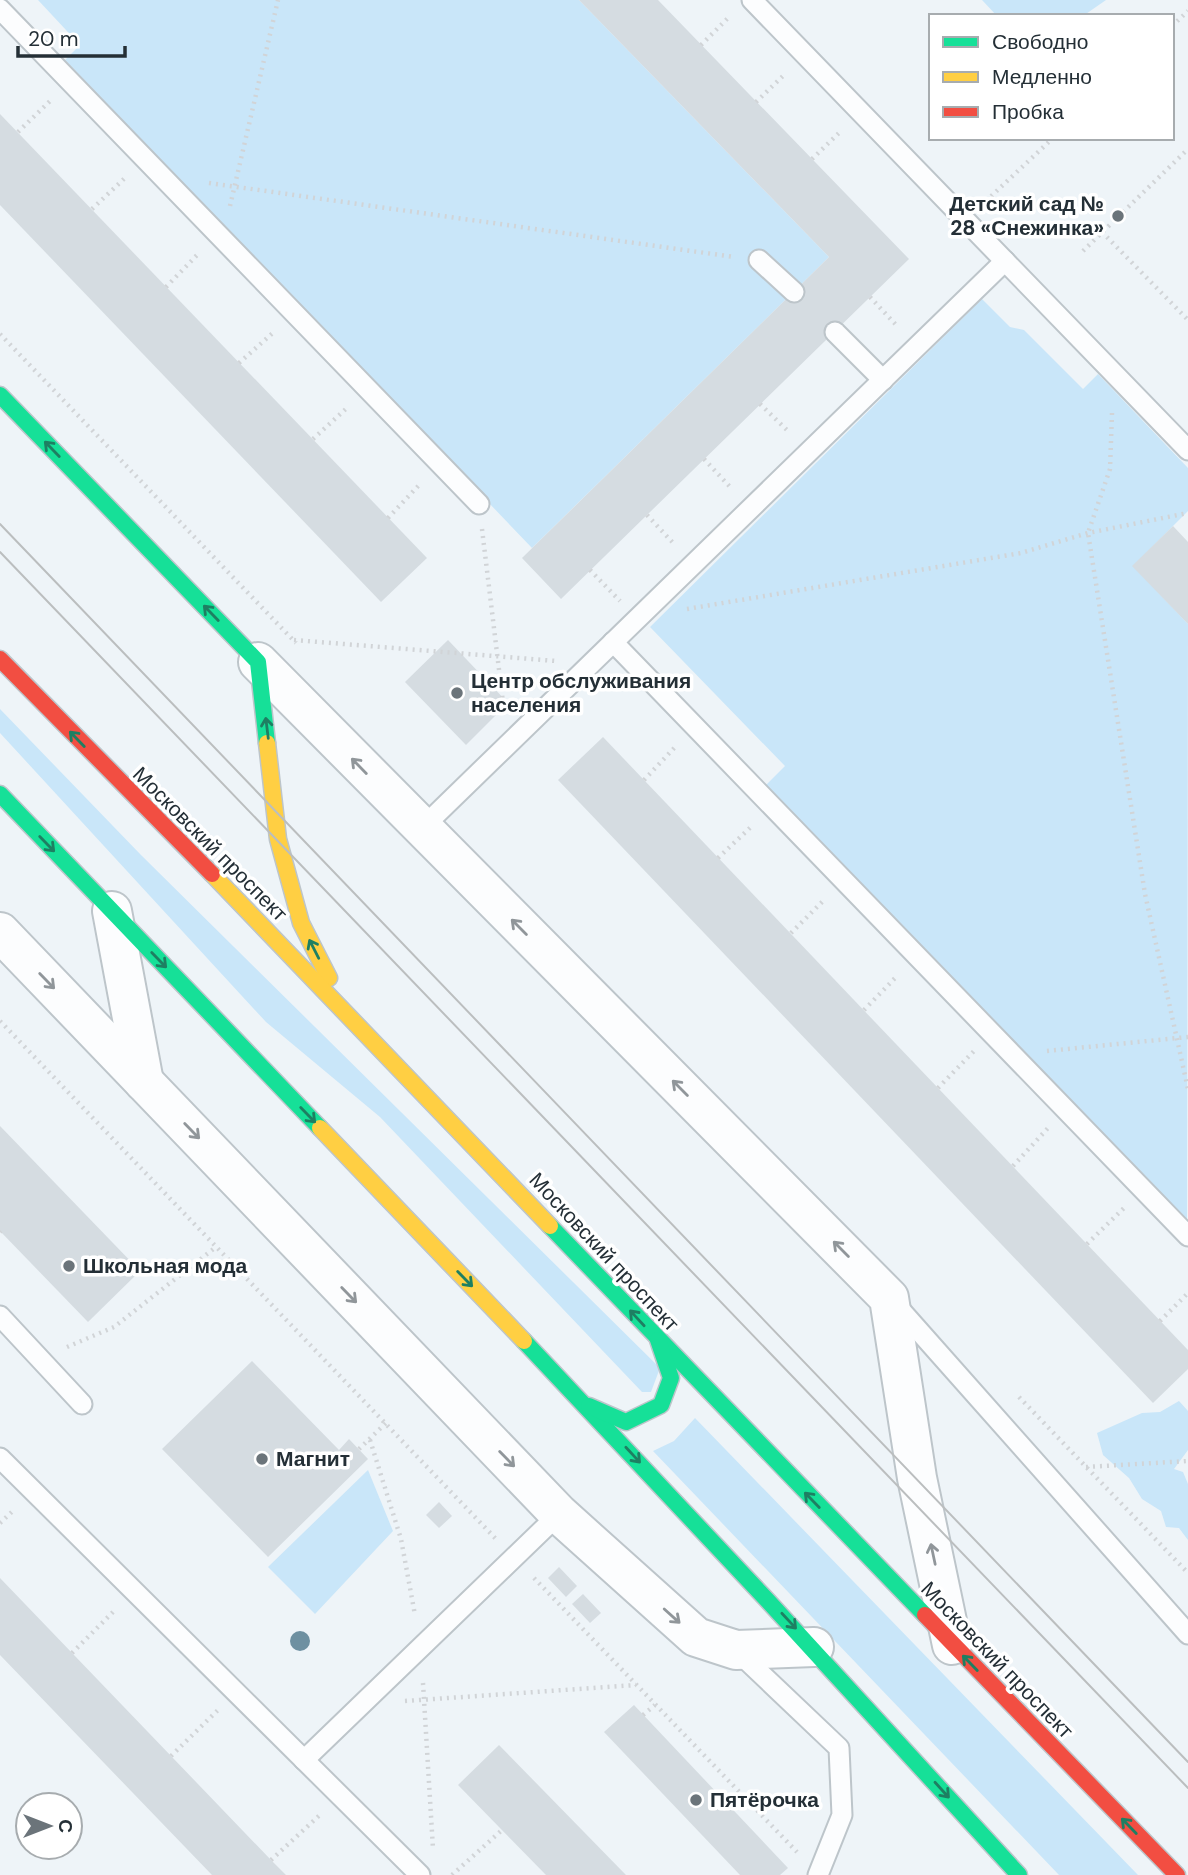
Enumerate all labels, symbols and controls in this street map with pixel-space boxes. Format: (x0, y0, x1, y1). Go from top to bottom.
scale bar (18, 14, 124, 58)
legend (929, 14, 1174, 140)
text: 20 m (28, 25, 79, 53)
text: Свободно (992, 28, 1089, 56)
text: Медленно (992, 63, 1092, 91)
text: Пробка (992, 98, 1064, 126)
place label: Детский сад № 28 «Снежинка» (949, 190, 1104, 242)
marker: Детский сад № 28 «Снежинка» (1110, 208, 1126, 224)
one-way arrow (44, 441, 61, 458)
one-way arrow (202, 605, 219, 622)
place label: Центр обслуживания населения (471, 667, 691, 719)
marker: Центр обслуживания населения (449, 685, 465, 701)
one-way arrow (260, 717, 273, 740)
one-way arrow (69, 731, 86, 748)
one-way arrow (351, 757, 368, 774)
street label: Московский проспект (127, 761, 294, 928)
one-way arrow (39, 835, 56, 852)
one-way arrow (511, 919, 528, 936)
one-way arrow (306, 939, 320, 959)
one-way arrow (151, 951, 168, 968)
one-way arrow (39, 972, 56, 989)
one-way arrow (672, 1080, 689, 1097)
one-way arrow (299, 1106, 316, 1123)
one-way arrow (183, 1122, 200, 1139)
street label: Московский проспект (523, 1166, 685, 1338)
one-way arrow (833, 1241, 850, 1258)
place label: Школьная мода (83, 1252, 248, 1280)
marker: Школьная мода (61, 1258, 77, 1274)
one-way arrow (457, 1270, 474, 1287)
one-way arrow (341, 1286, 358, 1303)
one-way arrow (629, 1310, 646, 1327)
place label: Магнит (276, 1445, 350, 1473)
one-way arrow (625, 1446, 642, 1463)
one-way arrow (498, 1450, 515, 1467)
marker: Магнит (254, 1451, 270, 1467)
one-way arrow (804, 1492, 821, 1509)
one-way arrow (926, 1543, 940, 1566)
street label: Московский проспект (915, 1575, 1080, 1745)
one-way arrow (662, 1607, 680, 1623)
one-way arrow (781, 1612, 798, 1629)
one-way arrow (962, 1655, 979, 1672)
one-way arrow (934, 1780, 950, 1798)
place label: Пятёрочка (710, 1786, 819, 1814)
north arrow (14, 1791, 84, 1861)
marker: Пятёрочка (688, 1792, 704, 1808)
one-way arrow (1121, 1818, 1138, 1835)
text: С (53, 1819, 78, 1833)

